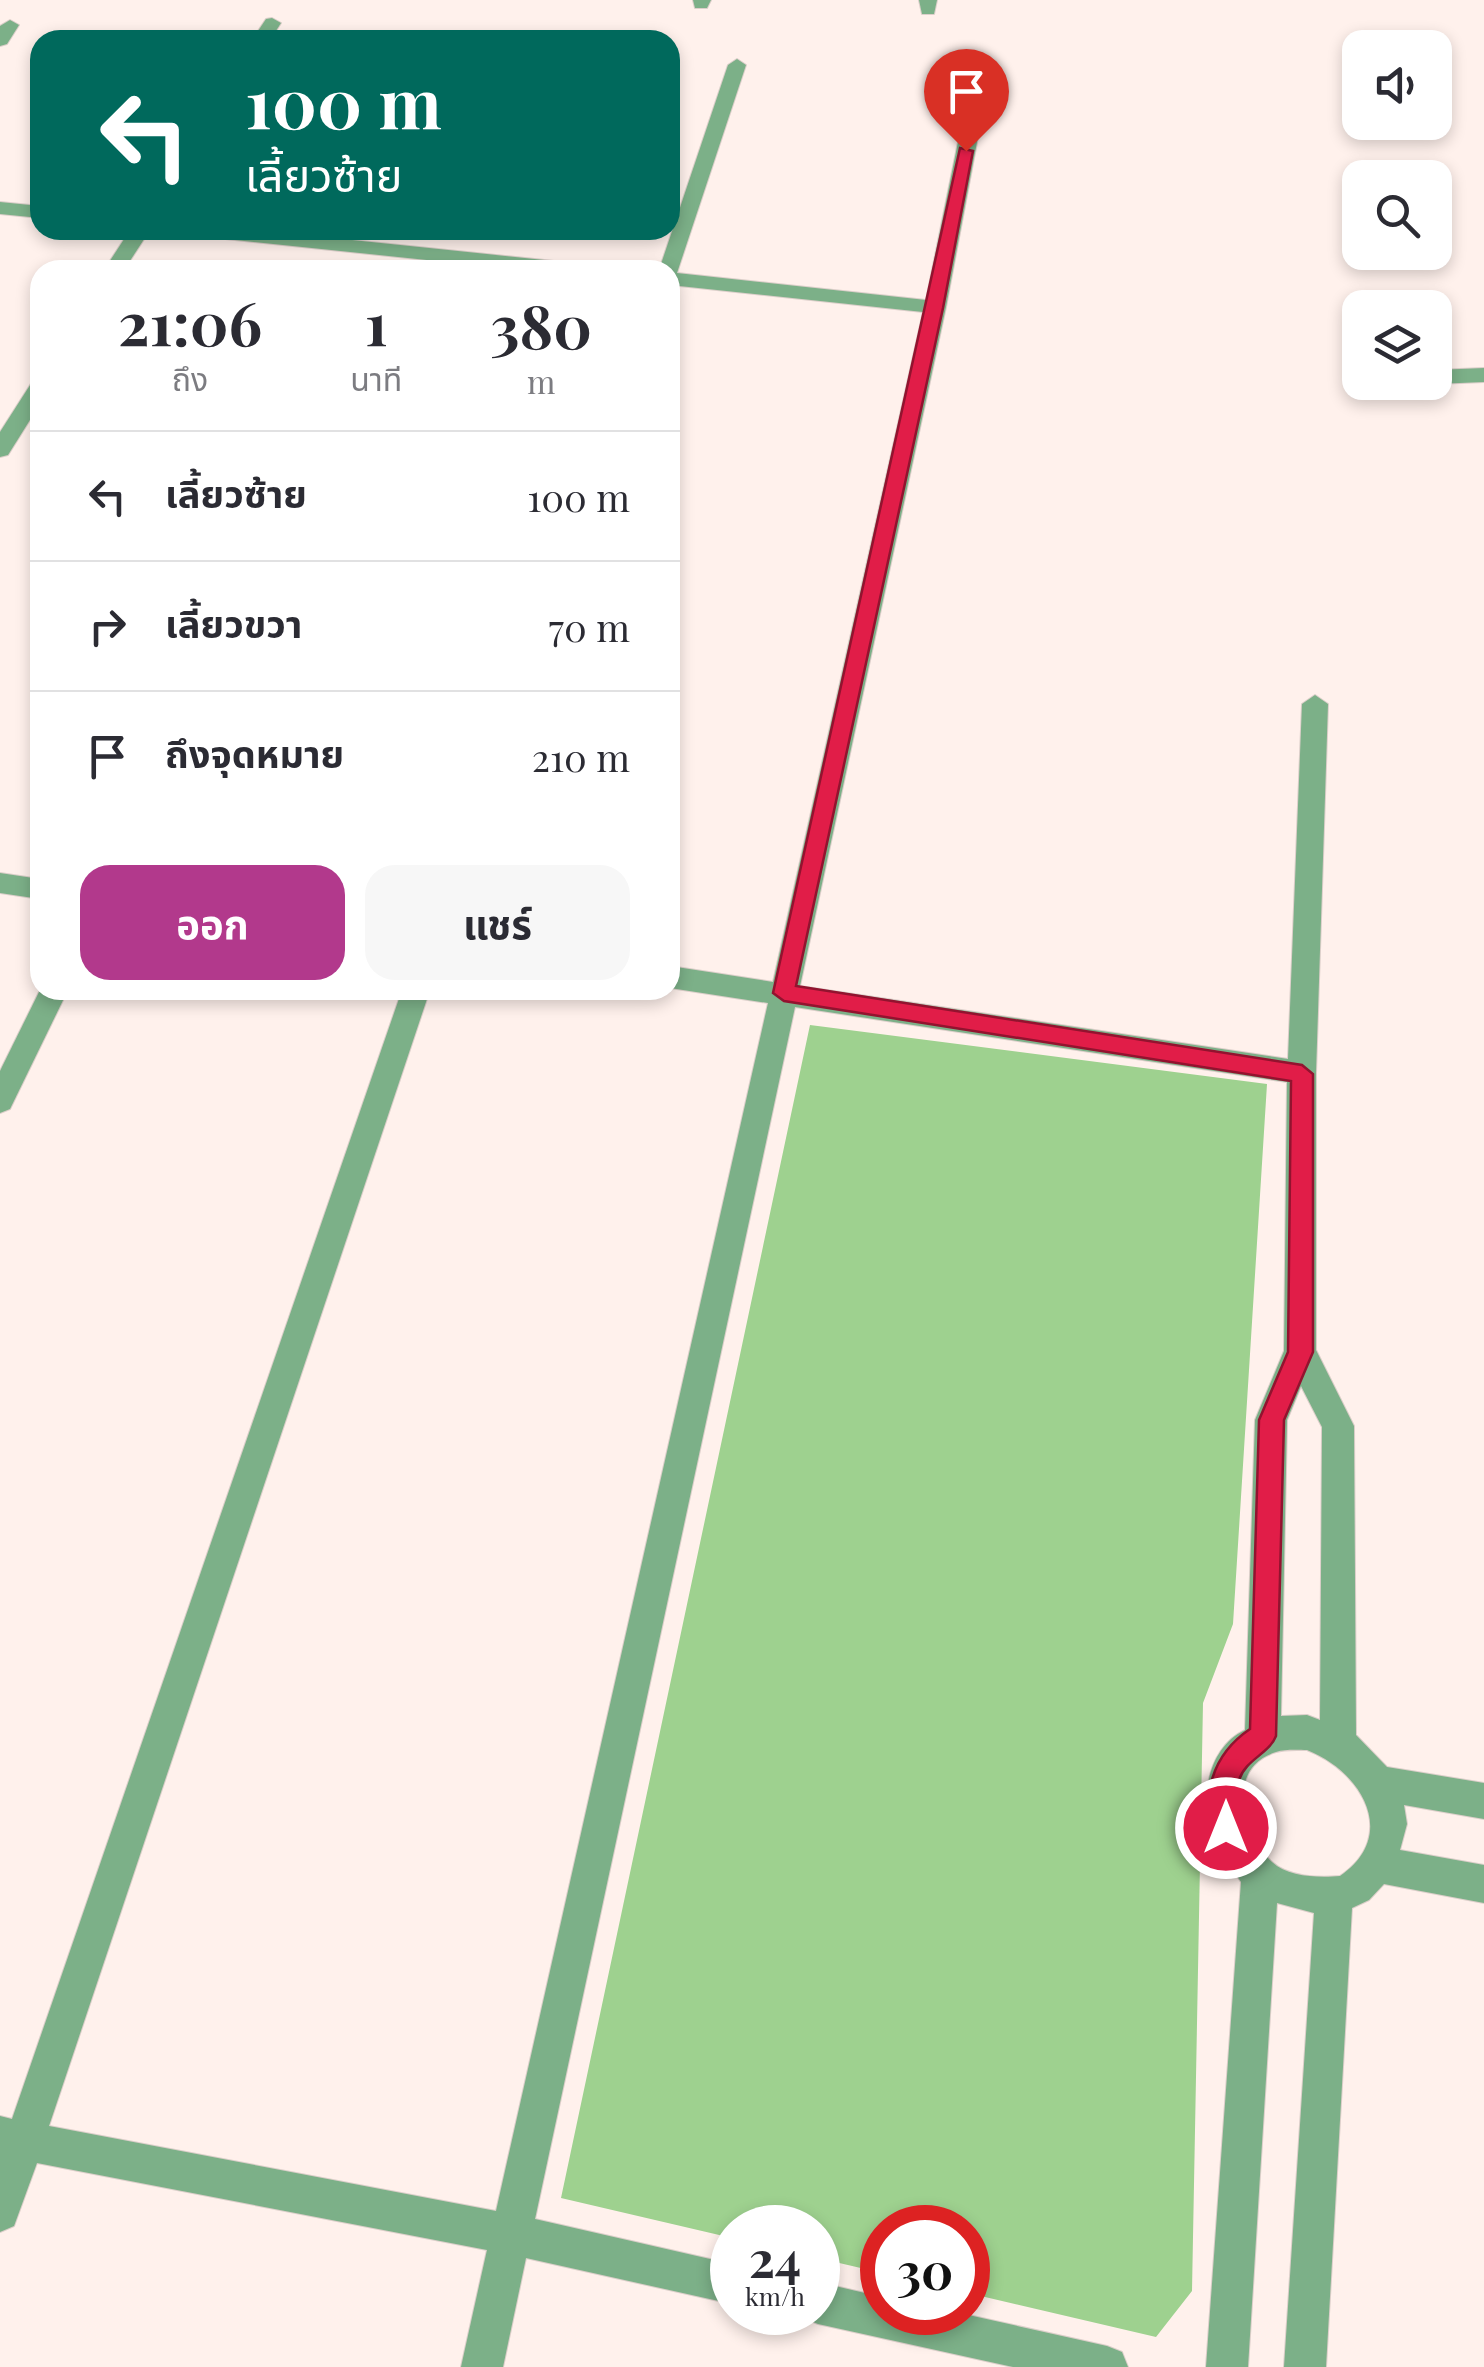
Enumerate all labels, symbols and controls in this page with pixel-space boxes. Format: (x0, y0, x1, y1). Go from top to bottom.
map controls (1342, 30, 1452, 400)
button: sound (1342, 30, 1452, 140)
pin (924, 49, 1009, 152)
text: 100 m (245, 53, 442, 147)
icon: arrive (939, 64, 994, 119)
icon: left (80, 70, 210, 200)
text: เลี้ยวซ้าย (245, 143, 402, 203)
button: search (1342, 160, 1452, 270)
text: 21:06 (118, 281, 262, 361)
text: 1 (365, 281, 388, 361)
text: 380 (490, 284, 592, 364)
button: layers (1342, 290, 1452, 400)
text: ถึง (172, 356, 208, 399)
text: นาที (350, 356, 402, 399)
text: m (527, 359, 555, 402)
text: เลี้ยวซ้าย (165, 467, 307, 518)
icon: left (80, 469, 135, 524)
text: 100 m (527, 471, 630, 522)
text: เลี้ยวขวา (165, 597, 302, 648)
icon: right (80, 599, 135, 654)
text: 70 m (549, 601, 630, 652)
text: ถึงจุดหมาย (165, 727, 344, 778)
icon: arrive (80, 729, 135, 784)
text: 210 m (532, 731, 630, 782)
button: ออก (80, 865, 345, 980)
button: แชร์ (365, 865, 630, 980)
position arrow (1174, 1776, 1278, 1880)
speed limit sign: 30 (860, 2205, 990, 2335)
text: 24 (749, 2224, 801, 2291)
text: km/h (745, 2279, 805, 2312)

